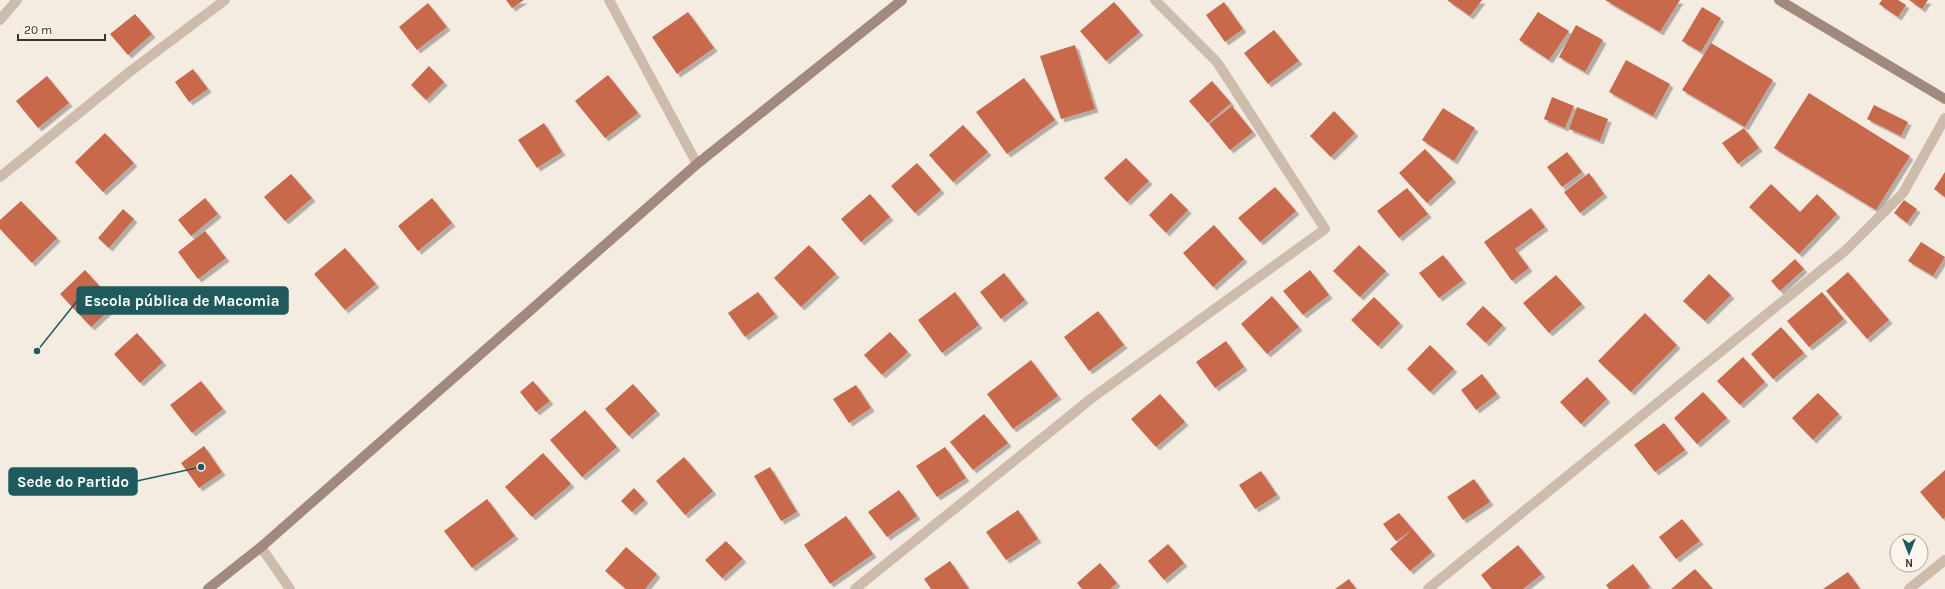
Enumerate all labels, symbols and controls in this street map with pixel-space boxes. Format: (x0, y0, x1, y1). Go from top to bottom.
scale bar (18, 16, 105, 42)
text: 20 m (24, 23, 52, 37)
callout: Escola pública de Macomia (77, 287, 288, 314)
text: Escola pública de Macomia (84, 292, 280, 310)
callout: Sede do Partido (9, 468, 137, 495)
text: Sede do Partido (17, 473, 129, 491)
north arrow (1889, 533, 1929, 573)
text: N (1905, 556, 1913, 569)

